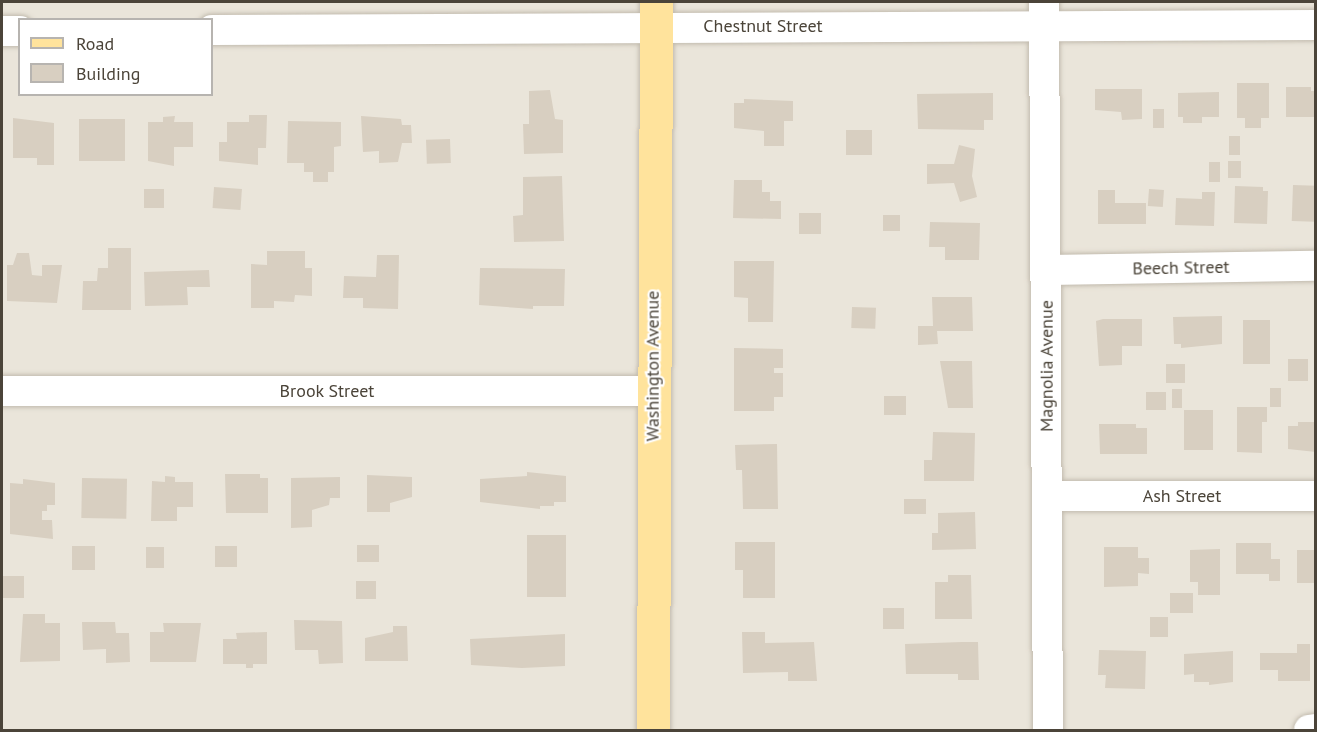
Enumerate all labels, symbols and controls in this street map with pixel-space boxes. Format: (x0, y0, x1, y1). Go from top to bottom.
street label: Chestnut Street (703, 15, 823, 37)
legend (18, 18, 213, 96)
text: Road (76, 32, 114, 55)
text: Building (76, 62, 140, 85)
street label: Beech Street (1132, 256, 1230, 280)
street label: Washington Avenue (642, 290, 664, 442)
street label: Magnolia Avenue (1036, 300, 1058, 432)
street label: Brook Street (279, 380, 375, 402)
street label: Ash Street (1143, 485, 1221, 507)

